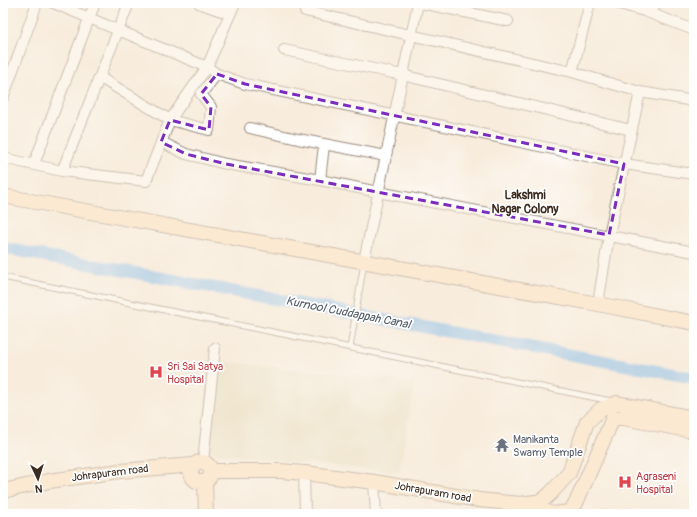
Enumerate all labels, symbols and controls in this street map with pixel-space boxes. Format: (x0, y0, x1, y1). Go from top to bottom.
district label: Lakshmi Nagar Colony (492, 188, 559, 217)
water label: Kurnool Cuddappah Canal (284, 294, 413, 333)
place label: Sri Sai Satya Hospital (167, 360, 223, 386)
hospital icon: Sri Sai Satya Hospital (148, 364, 164, 380)
place label: Manikanta Swamy Temple (513, 433, 583, 459)
temple icon: Manikanta Swamy Temple (494, 437, 510, 453)
north arrow (18, 459, 58, 499)
street label: Johrapuram road (71, 462, 149, 484)
place label: Agraseni Hospital (636, 470, 676, 496)
hospital icon: Agraseni Hospital (617, 474, 633, 490)
street label: Johrapuram road (394, 479, 472, 505)
text: N (34, 482, 43, 495)

